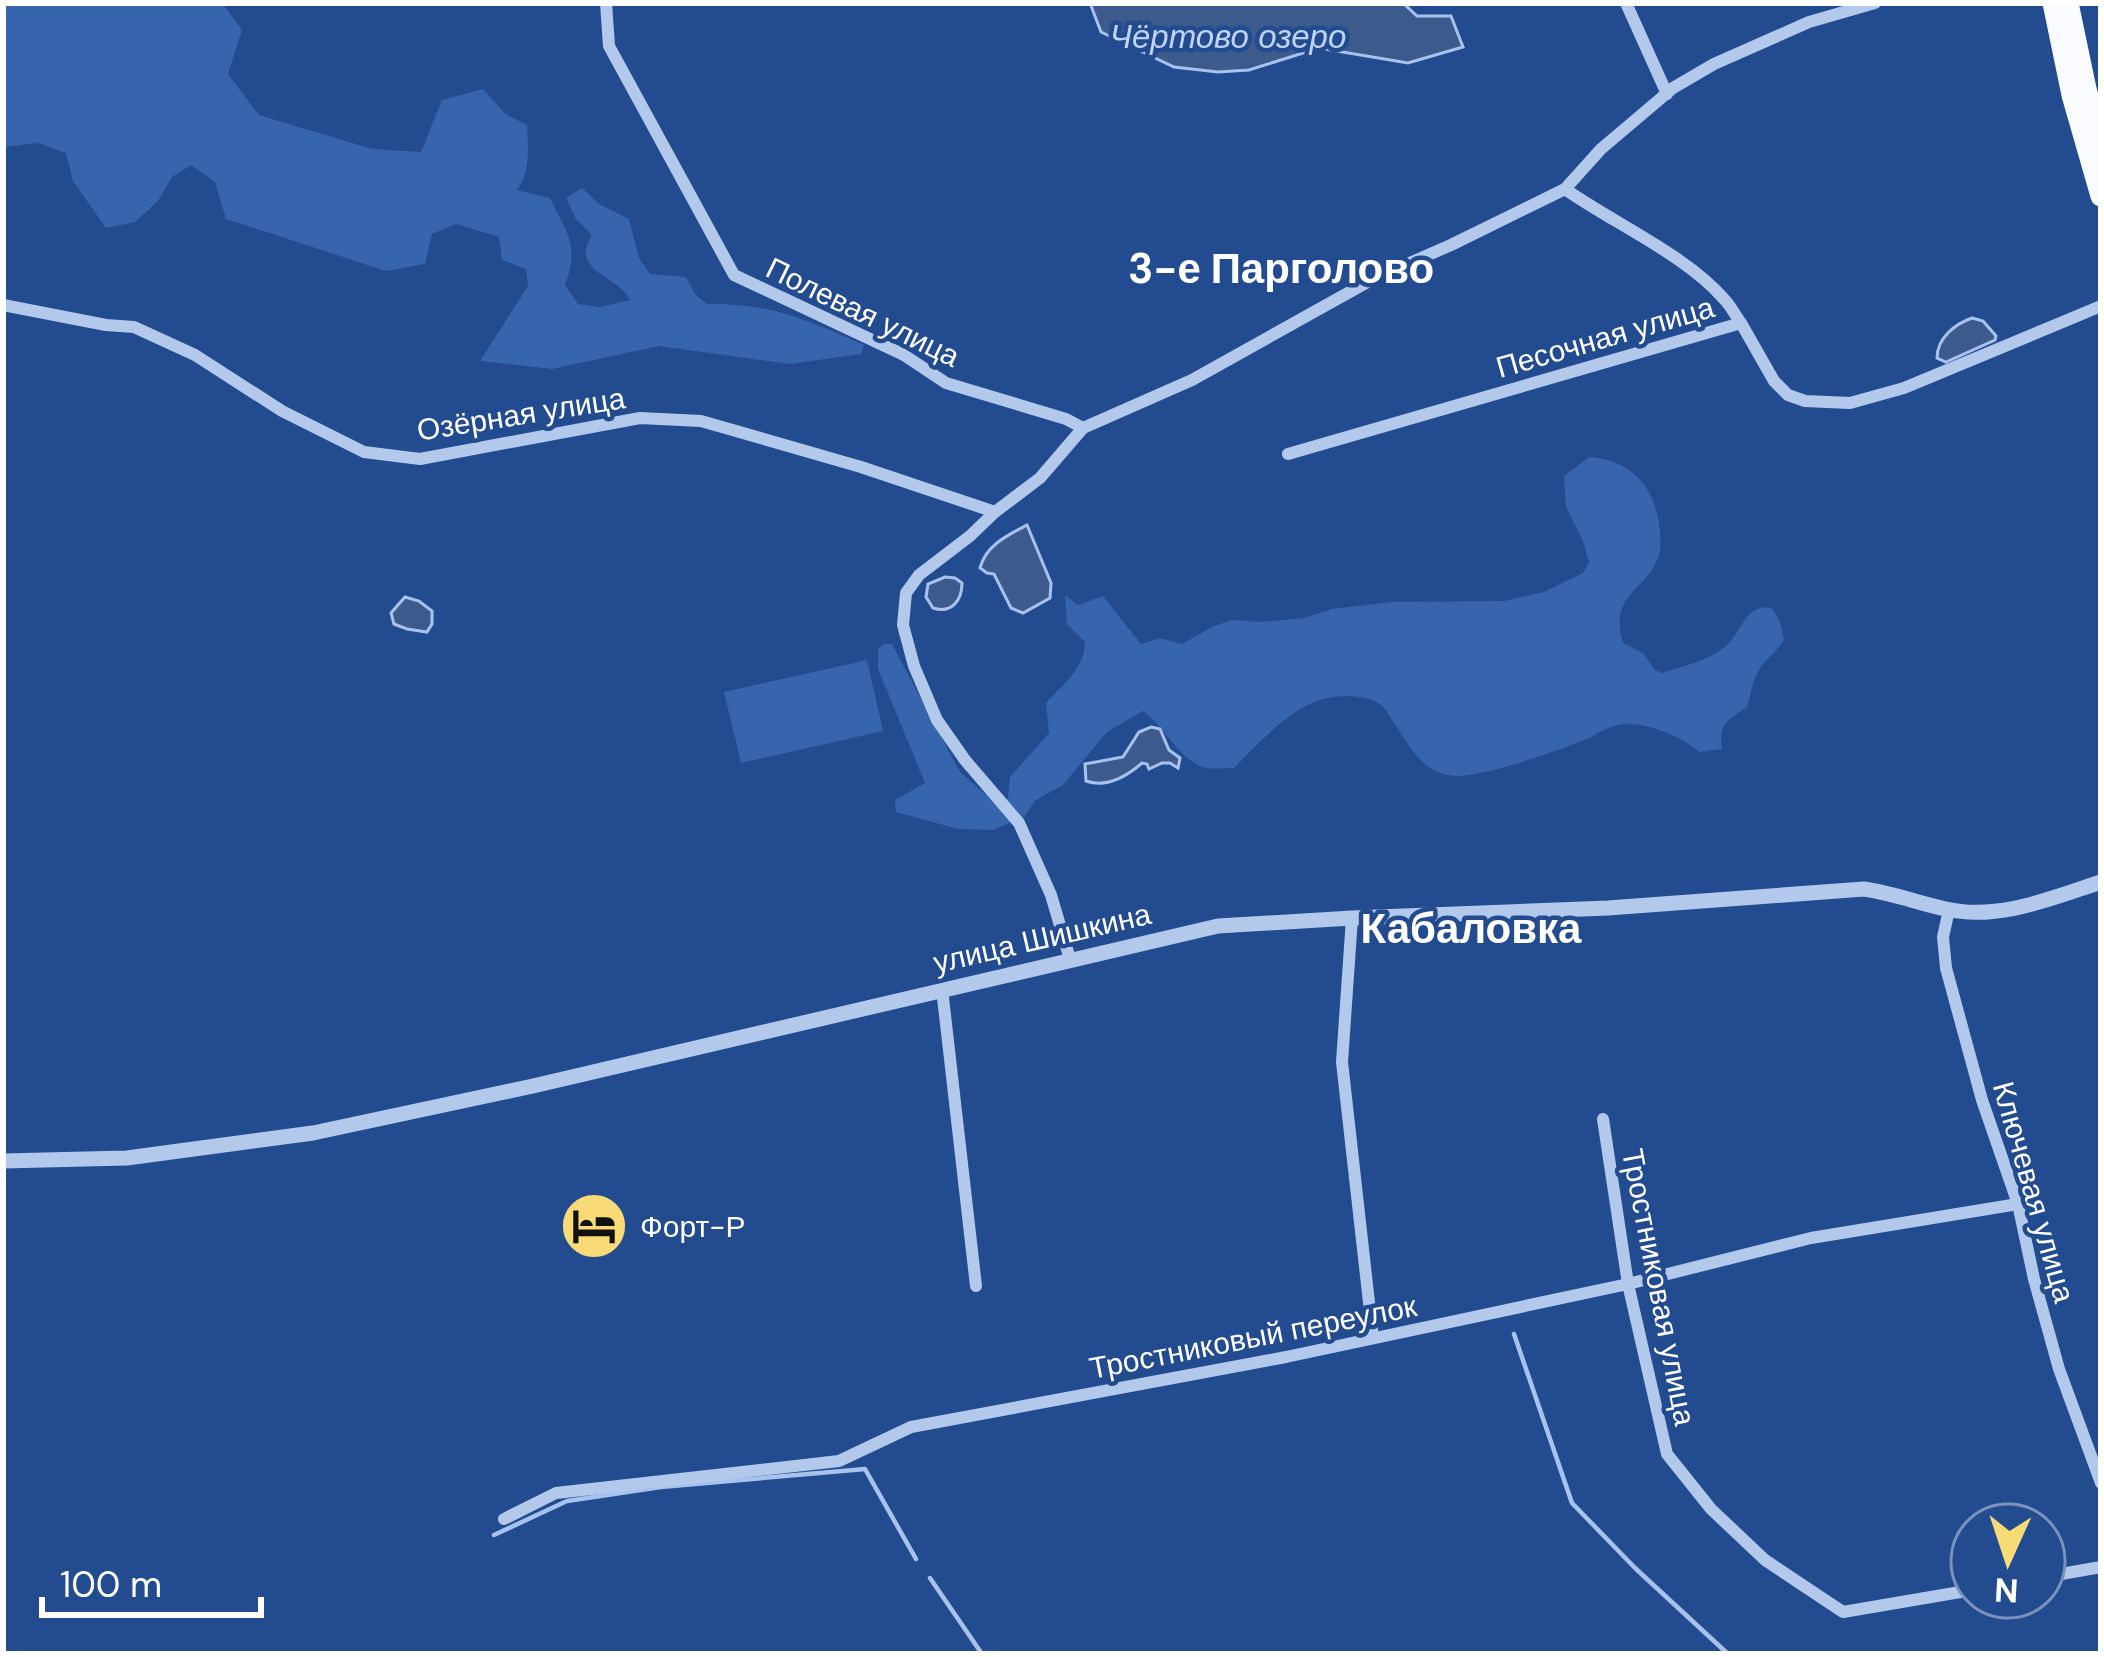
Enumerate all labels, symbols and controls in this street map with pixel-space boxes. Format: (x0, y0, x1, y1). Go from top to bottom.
water label: Чёртово озеро (1110, 15, 1346, 58)
district label: 3-е Парголово (1128, 241, 1434, 296)
street label: Полевая улица (760, 248, 967, 376)
street label: Песочная улица (1491, 287, 1719, 387)
street label: Озёрная улица (414, 378, 628, 450)
street label: улица Шишкина (930, 894, 1155, 982)
district label: Кабаловка (1361, 901, 1582, 956)
street label: Ключевая улица (1984, 1077, 2084, 1307)
street label: Тростниковая улица (1613, 1145, 1705, 1429)
hotel icon: Форт-Р (559, 1191, 629, 1261)
place label: Форт-Р (640, 1207, 746, 1246)
street label: Тростниковый переулок (1086, 1286, 1421, 1388)
north arrow (1948, 1501, 2068, 1621)
scale bar (42, 1543, 261, 1617)
text: 100 m (60, 1561, 162, 1608)
text: N (1993, 1568, 2020, 1613)

